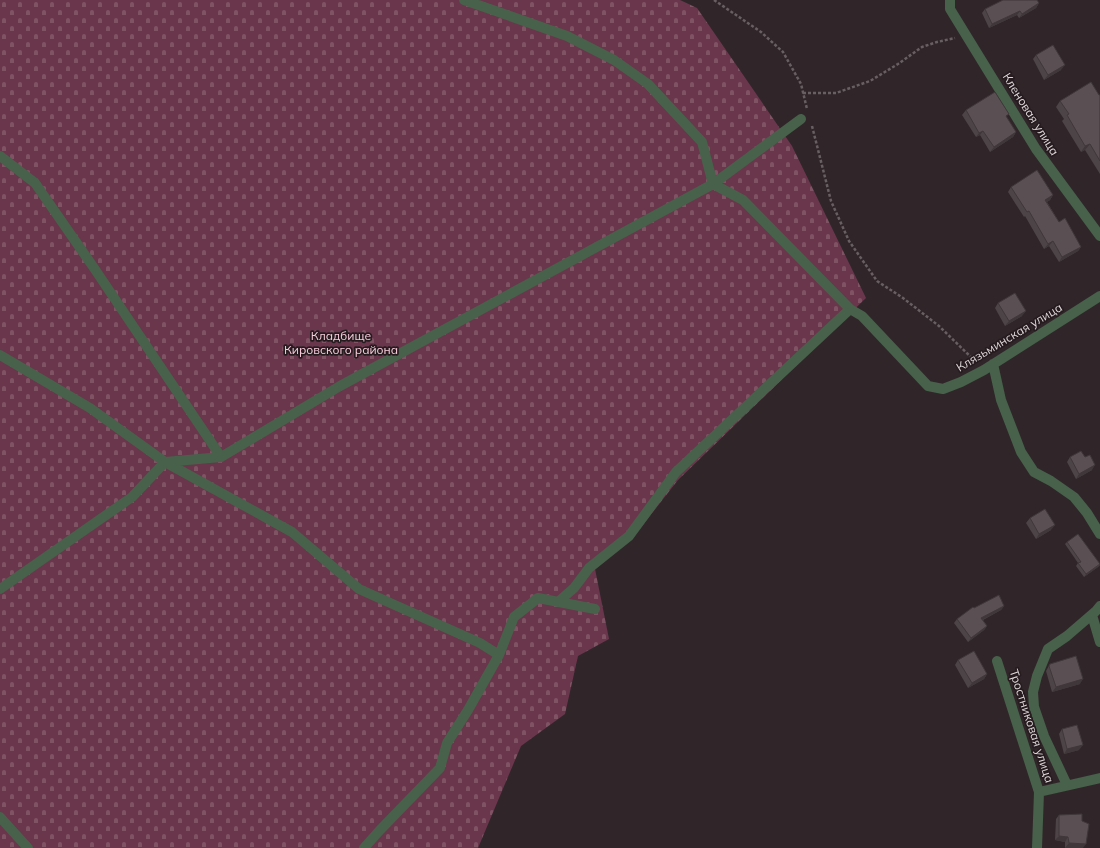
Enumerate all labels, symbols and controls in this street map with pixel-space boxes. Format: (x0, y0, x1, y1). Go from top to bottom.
street label: Кленовая улица (1000, 70, 1062, 158)
street label: Клязьминская улица (953, 299, 1065, 375)
park label: Кладбище Кировского района (284, 328, 398, 357)
street label: Тростниковая улица (1007, 667, 1057, 785)

